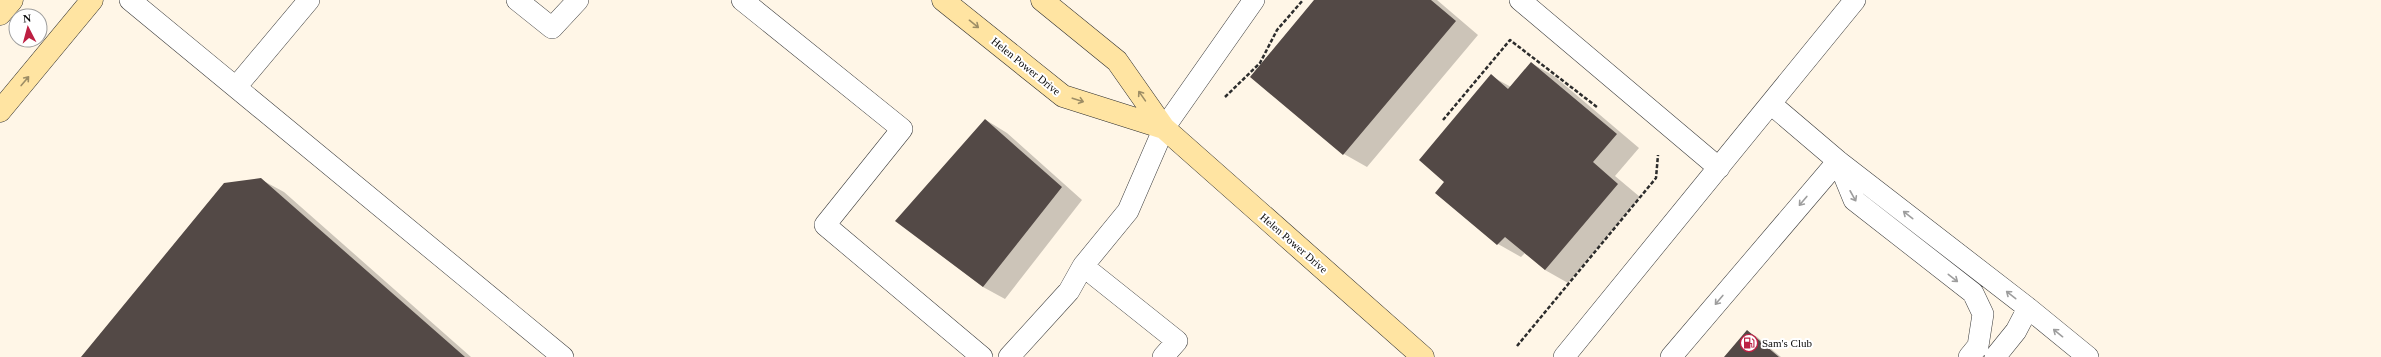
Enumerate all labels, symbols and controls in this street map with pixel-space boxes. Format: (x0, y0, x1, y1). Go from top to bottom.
north arrow (8, 8, 48, 48)
text: N (22, 12, 32, 24)
one-way arrow (968, 20, 979, 29)
street label: Helen Power Drive (989, 35, 1063, 97)
one-way arrow (20, 76, 29, 86)
one-way arrow (1138, 91, 1146, 102)
one-way arrow (1072, 97, 1084, 105)
one-way arrow (1850, 190, 1858, 202)
one-way arrow (1799, 196, 1808, 206)
street label: Helen Power Drive (1258, 211, 1330, 275)
one-way arrow (1903, 211, 1914, 220)
one-way arrow (1948, 274, 1959, 283)
one-way arrow (2006, 291, 2017, 299)
one-way arrow (1715, 295, 1724, 305)
one-way arrow (2053, 328, 2063, 337)
fuel station icon: Sam's Club (1739, 333, 1759, 353)
place label: Sam's Club (1762, 337, 1812, 349)

